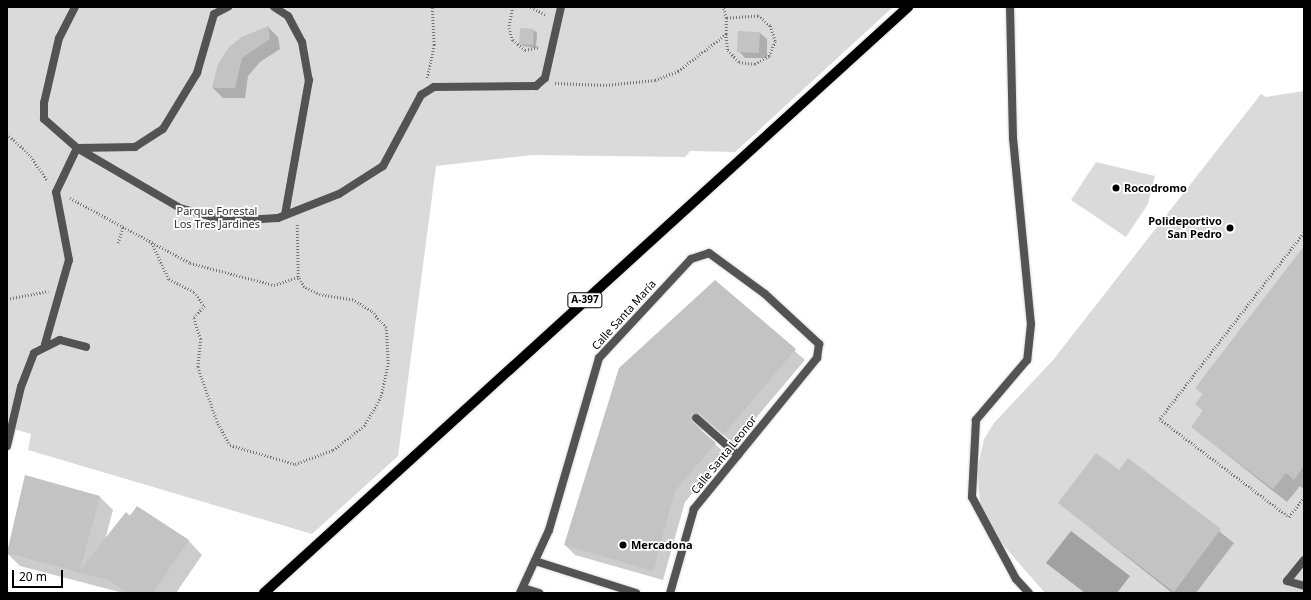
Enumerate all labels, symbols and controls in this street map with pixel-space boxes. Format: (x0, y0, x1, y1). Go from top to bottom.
place label: Rocodromo (1124, 181, 1187, 195)
marker: Rocodromo (1111, 183, 1121, 193)
park label: Parque Forestal Los Tres Jardines (174, 205, 260, 231)
place label: Polideportivo San Pedro (1148, 215, 1222, 241)
marker: Polideportivo San Pedro (1225, 223, 1235, 233)
street label: Calle Santa María (589, 277, 659, 353)
road number: A-397 (567, 292, 603, 308)
street label: Calle Santa Leonor (689, 413, 759, 497)
place label: Mercadona (631, 538, 692, 552)
marker: Mercadona (618, 540, 628, 550)
scale bar (14, 562, 65, 588)
text: 20 m (19, 568, 47, 585)

